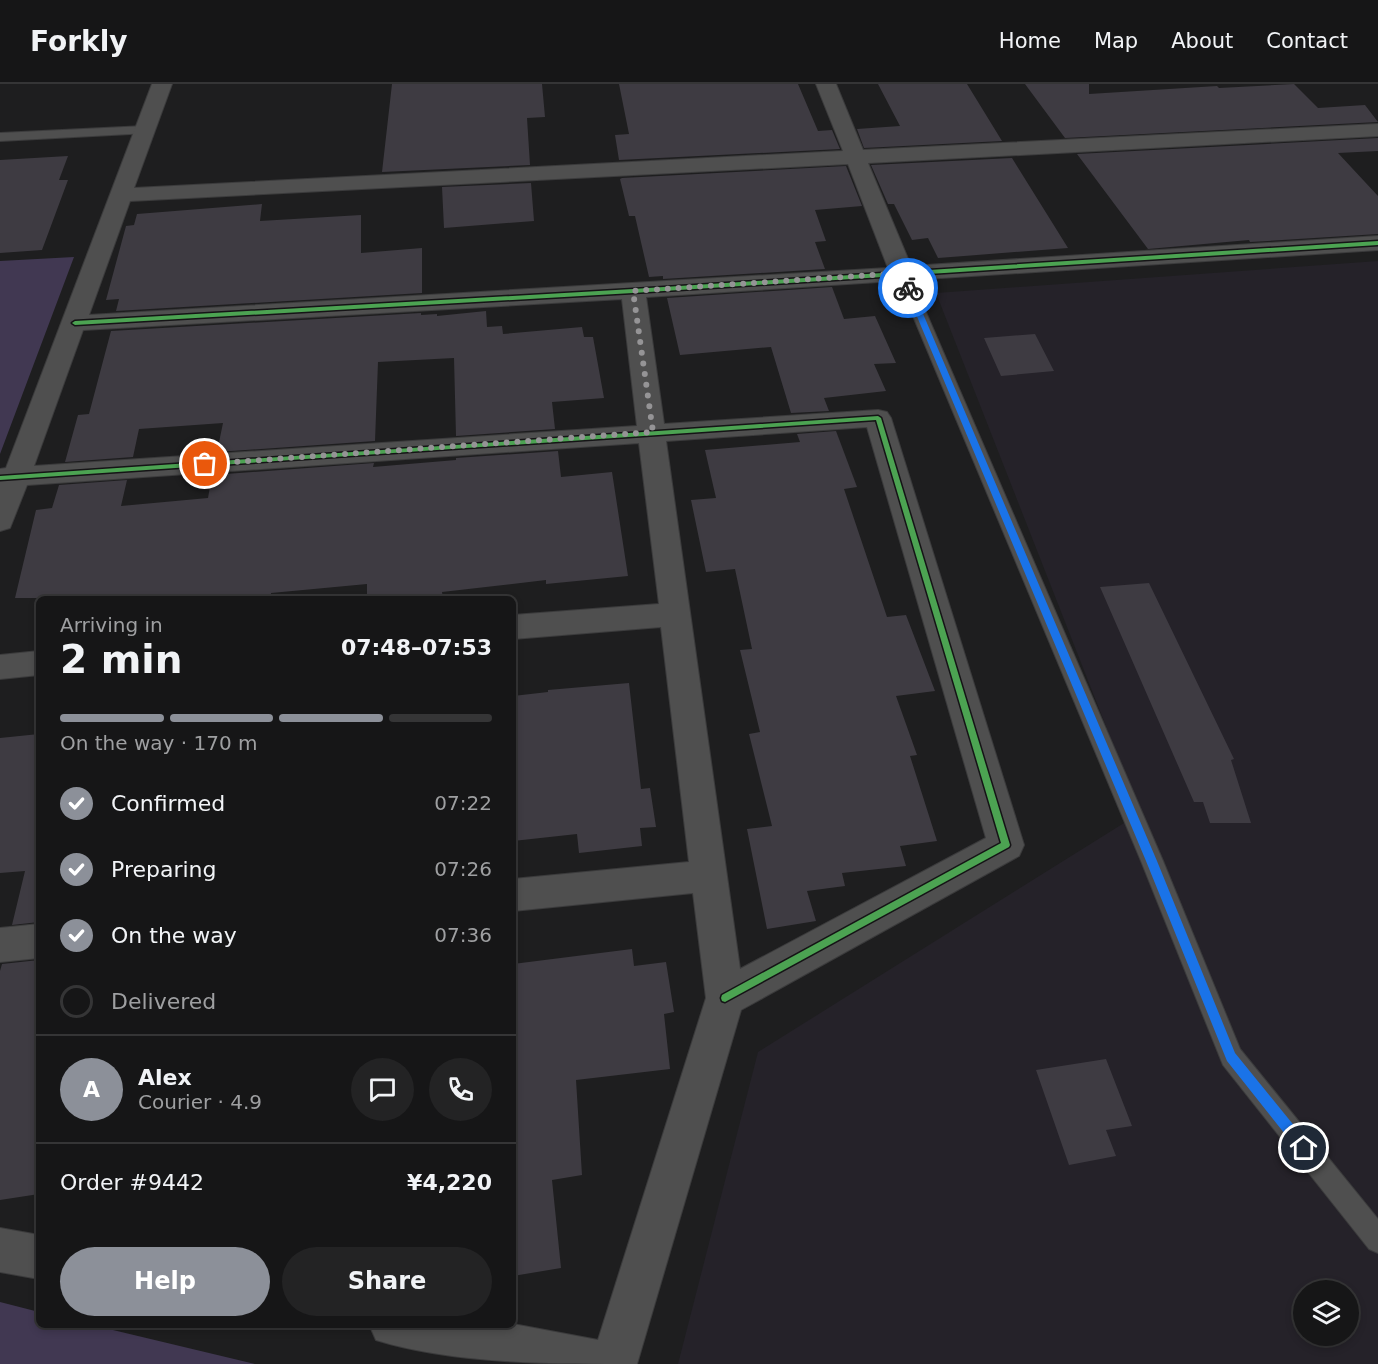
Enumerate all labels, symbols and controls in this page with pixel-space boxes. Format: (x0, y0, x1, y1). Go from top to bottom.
text: Forkly (30, 25, 128, 58)
text: Home (999, 29, 1061, 53)
text: Map (1094, 29, 1138, 53)
text: About (1171, 29, 1233, 53)
text: Contact (1266, 29, 1348, 53)
courier (878, 258, 938, 318)
icon: bike (892, 272, 925, 305)
pin (179, 438, 230, 489)
icon: bag (188, 447, 221, 480)
text: Arriving in (60, 613, 163, 637)
text: 07:48–07:53 (341, 635, 492, 660)
text: 2 min (60, 637, 182, 682)
text: On the way · 170 m (60, 731, 258, 755)
icon: check (60, 787, 93, 820)
text: Confirmed (111, 791, 225, 816)
text: 07:22 (434, 791, 492, 815)
icon: check (60, 853, 93, 886)
text: Preparing (111, 857, 217, 882)
text: 07:26 (434, 857, 492, 881)
icon: check (60, 919, 93, 952)
text: On the way (111, 923, 237, 948)
text: 07:36 (434, 923, 492, 947)
text: Delivered (111, 989, 216, 1014)
button: chat (351, 1058, 414, 1121)
button: phone (429, 1058, 492, 1121)
text: Alex (138, 1065, 192, 1090)
text: A (83, 1077, 100, 1102)
text: Courier · 4.9 (138, 1090, 262, 1114)
pin (1278, 1122, 1329, 1173)
icon: home (1287, 1131, 1320, 1164)
text: Order #9442 (60, 1170, 204, 1195)
text: ¥4,220 (407, 1170, 492, 1195)
button: Help (60, 1247, 270, 1316)
button: Share (282, 1247, 492, 1316)
map controls (1293, 1280, 1359, 1346)
button: layers (1293, 1280, 1359, 1346)

